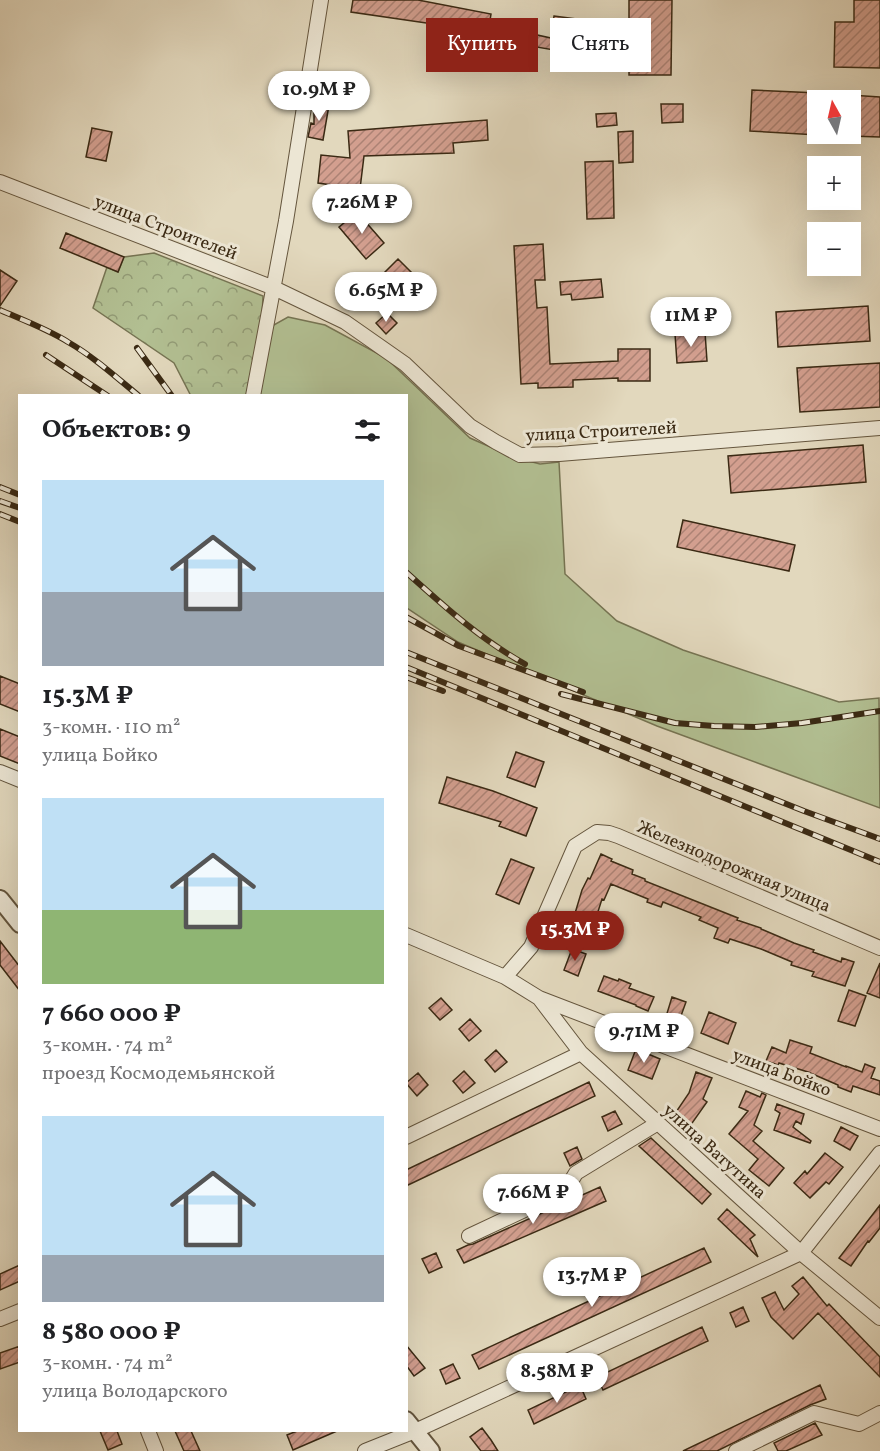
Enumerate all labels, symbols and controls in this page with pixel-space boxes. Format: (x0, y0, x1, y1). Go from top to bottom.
chip: Купить (426, 18, 538, 72)
chip: Снять (550, 18, 651, 72)
pin: 10.9M ₽ (264, 71, 374, 122)
text: 10.9M ₽ (282, 76, 356, 104)
north arrow (807, 90, 861, 144)
map controls (807, 90, 861, 276)
button: + (807, 156, 861, 210)
pin: 7.26M ₽ (307, 184, 417, 235)
text: 7.26M ₽ (326, 189, 398, 217)
street label: улица Строителей (90, 190, 241, 267)
button: − (807, 222, 861, 276)
pin: 6.65M ₽ (331, 272, 441, 323)
text: 6.65M ₽ (349, 277, 423, 305)
pin: 11M ₽ (649, 297, 733, 348)
text: 11M ₽ (664, 302, 718, 330)
text: Объектов: 9 (42, 412, 191, 448)
icon: filters (351, 414, 384, 447)
street label: улица Строителей (525, 416, 677, 449)
icon: home (159, 519, 267, 627)
text: 15.3M ₽ (42, 678, 133, 714)
text: 3-комн. · 110 m² (42, 714, 181, 742)
text: улица Бойко (42, 742, 158, 770)
street label: Железнодорожная улица (633, 815, 834, 920)
icon: home (159, 837, 267, 945)
pin: 15.3M ₽ (520, 911, 630, 962)
text: 15.3M ₽ (540, 916, 610, 944)
text: 7 660 000 ₽ (42, 996, 181, 1032)
pin: 9.71M ₽ (589, 1013, 699, 1064)
text: 9.71M ₽ (609, 1018, 679, 1046)
text: 3-комн. · 74 m² (42, 1032, 173, 1060)
street label: улица Бойко (728, 1043, 835, 1104)
text: проезд Космодемьянской (42, 1060, 275, 1088)
street label: улица Ватутина (657, 1099, 771, 1206)
icon: home (159, 1155, 267, 1263)
pin: 7.66M ₽ (478, 1174, 588, 1225)
text: 7.66M ₽ (497, 1179, 569, 1207)
pin: 13.7M ₽ (537, 1257, 647, 1308)
text: 13.7M ₽ (557, 1262, 627, 1290)
text: 8 580 000 ₽ (42, 1314, 181, 1350)
text: 3-комн. · 74 m² (42, 1350, 173, 1378)
pin: 8.58M ₽ (502, 1353, 612, 1404)
text: 8.58M ₽ (520, 1358, 594, 1386)
text: улица Володарского (42, 1378, 228, 1406)

